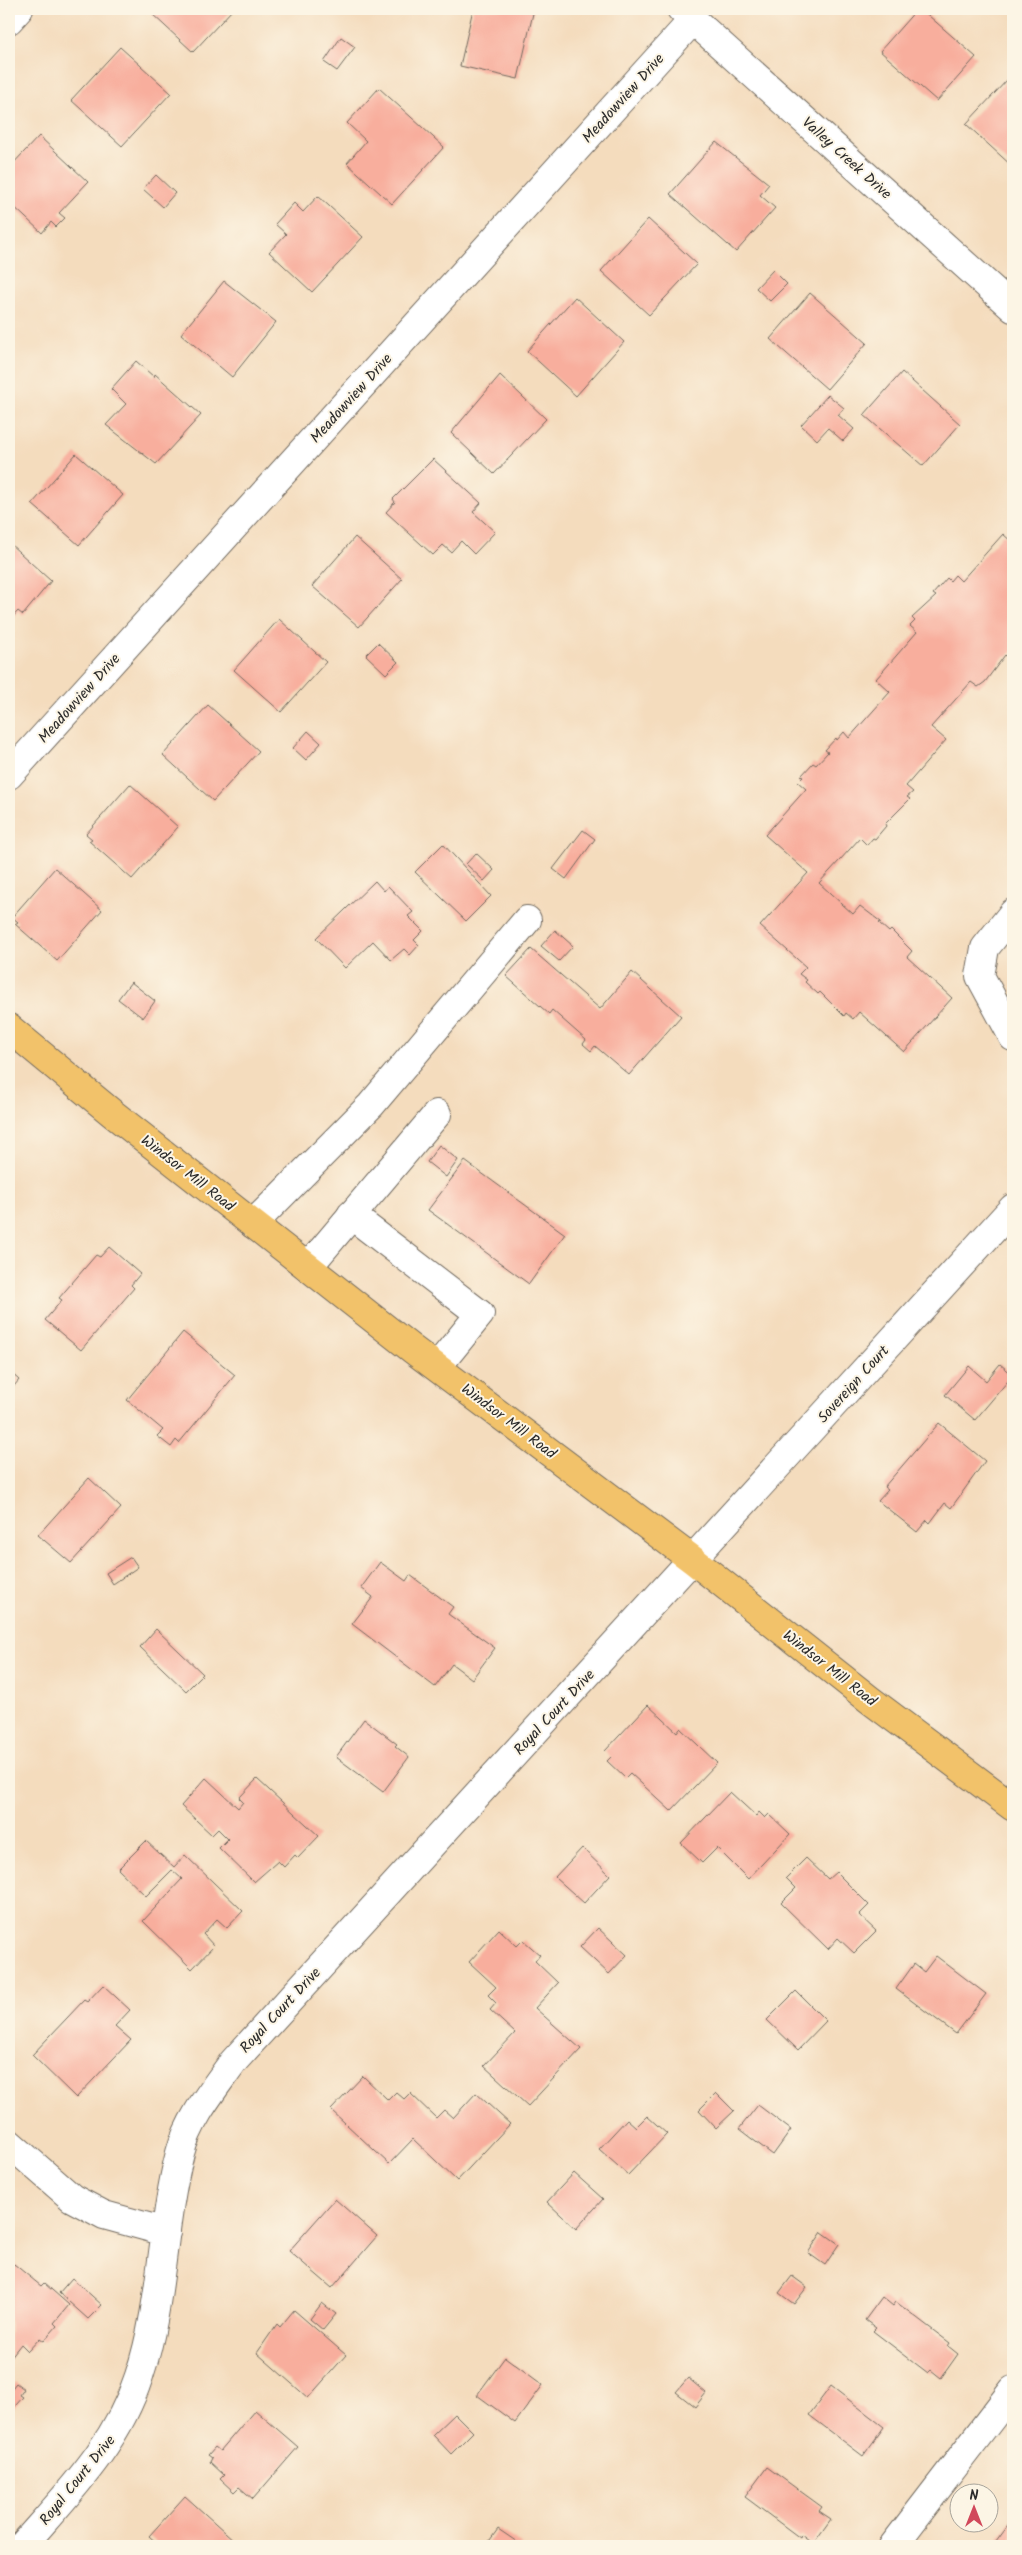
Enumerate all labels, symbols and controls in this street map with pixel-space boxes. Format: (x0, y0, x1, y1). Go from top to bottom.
street label: Meadowview Drive (577, 48, 671, 149)
street label: Valley Creek Drive (796, 112, 897, 206)
street label: Meadowview Drive (305, 348, 399, 449)
street label: Meadowview Drive (33, 648, 127, 749)
street label: Windsor Mill Road (135, 1129, 240, 1219)
street label: Sovereign Court (812, 1340, 896, 1429)
street label: Windsor Mill Road (456, 1378, 561, 1466)
street label: Windsor Mill Road (777, 1624, 882, 1714)
street label: Royal Court Drive (508, 1664, 601, 1761)
street label: Royal Court Drive (234, 1962, 327, 2059)
street label: Royal Court Drive (34, 2430, 122, 2531)
north arrow (950, 2482, 1000, 2532)
text: N (970, 2485, 979, 2507)

